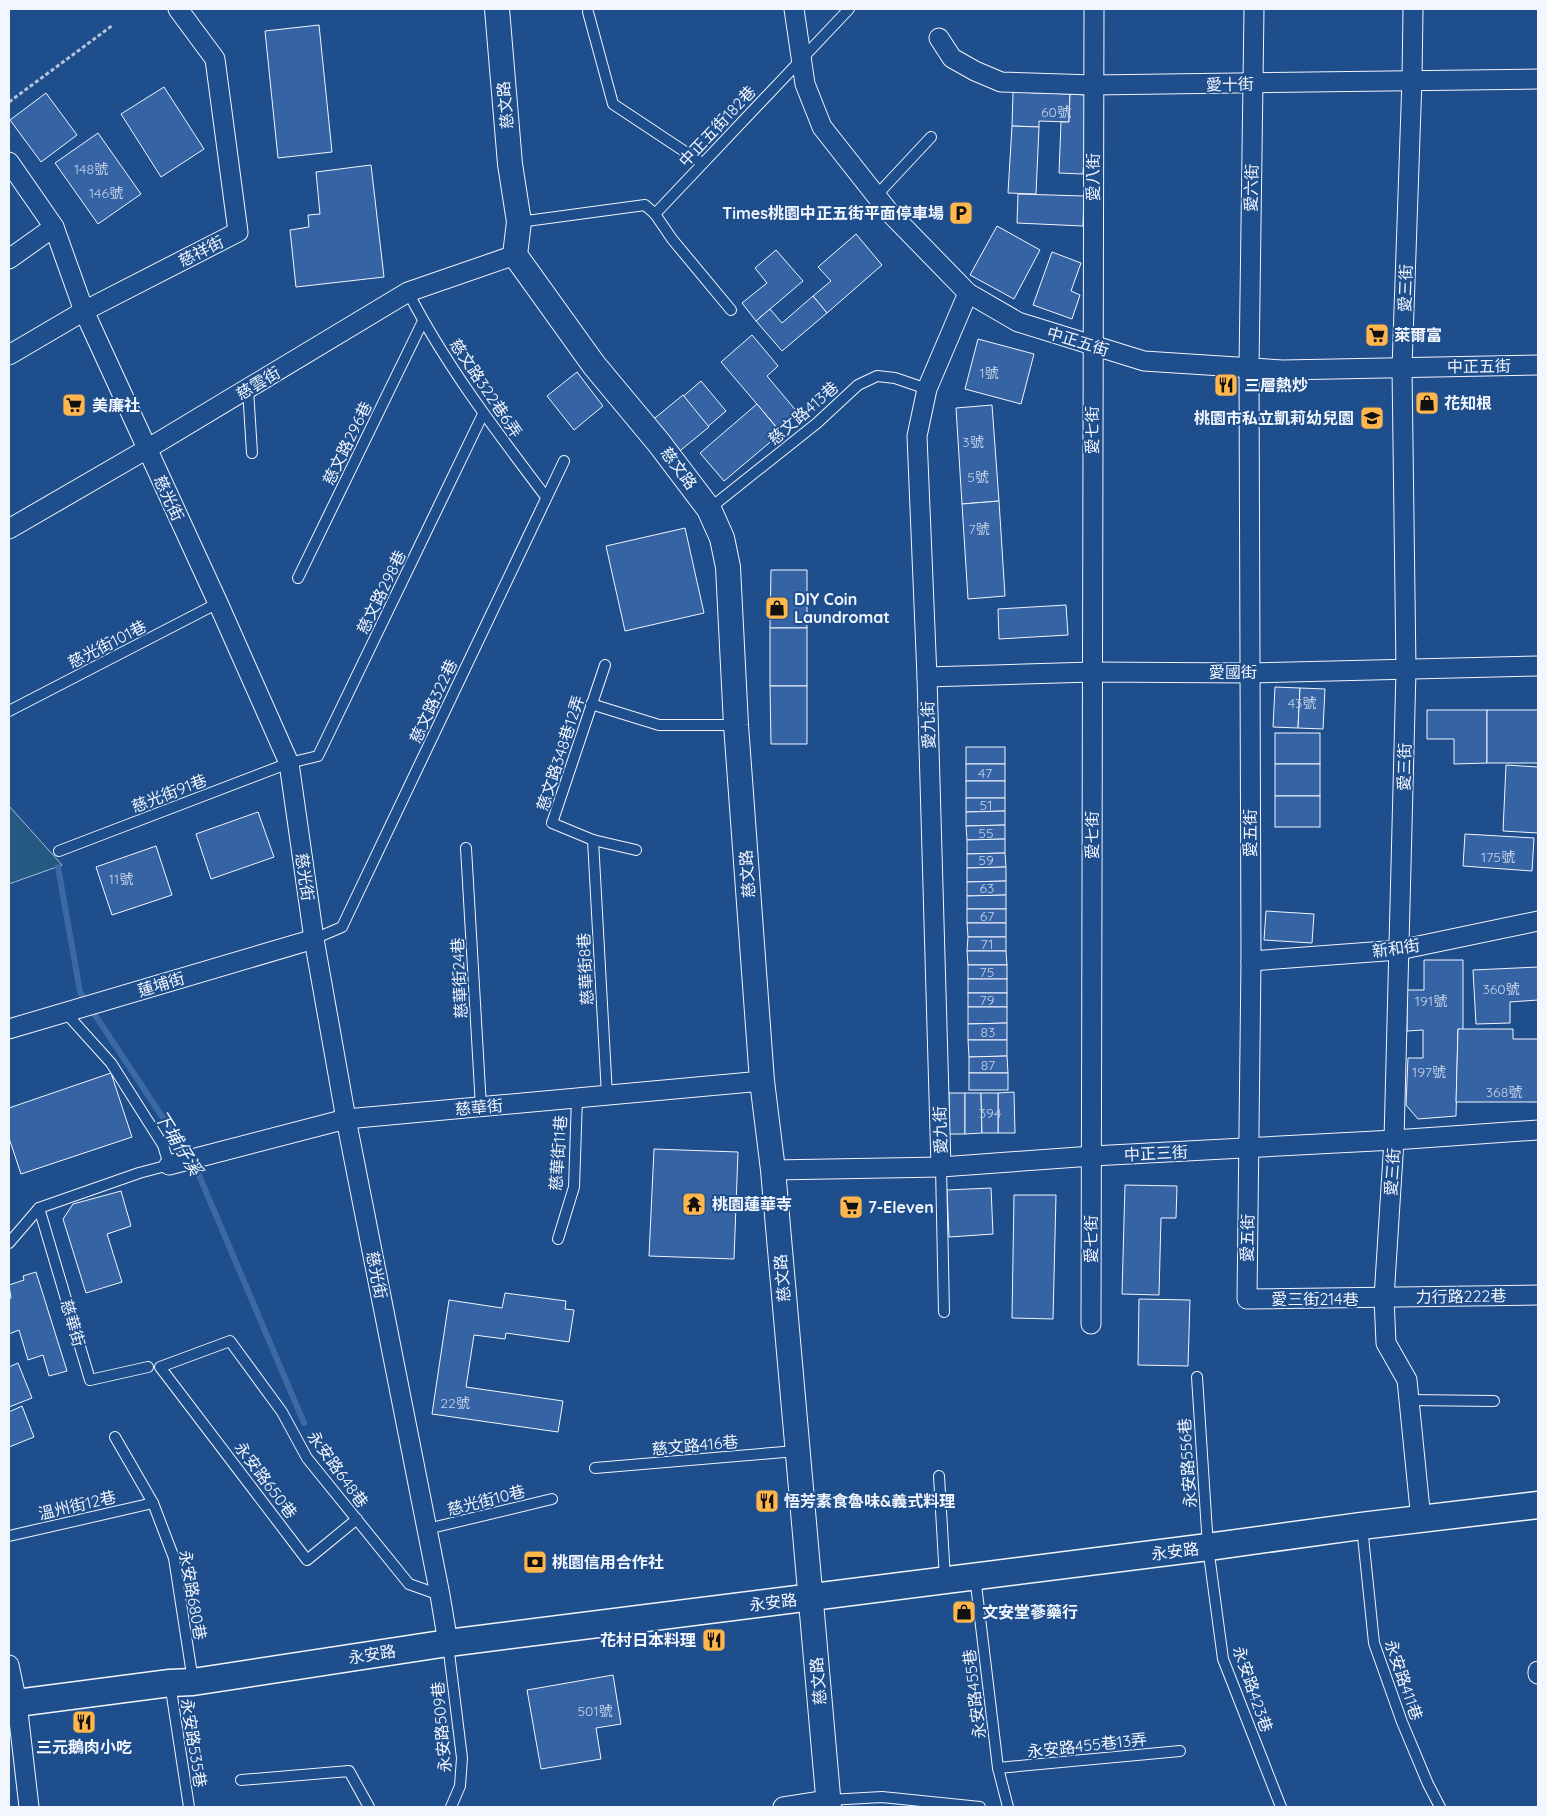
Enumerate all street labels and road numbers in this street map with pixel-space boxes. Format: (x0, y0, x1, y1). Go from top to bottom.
street label: 愛十街 (1206, 74, 1254, 94)
street label: 慈文路 (493, 80, 517, 130)
street label: 中正五街182巷 (674, 81, 760, 171)
street label: 愛八街 (1083, 153, 1103, 201)
street label: 愛六街 (1241, 164, 1261, 212)
street label: 慈祥街 (175, 231, 227, 271)
street label: 愛三街 (1394, 264, 1416, 312)
street label: 中正五街 (1044, 322, 1112, 360)
street label: 慈文路322巷6弄 (446, 335, 526, 441)
street label: 中正五街 (1447, 355, 1511, 377)
street label: 慈雲街 (232, 362, 284, 404)
street label: 慈文路413巷 (764, 377, 842, 449)
street label: 慈文路296巷 (318, 398, 376, 488)
street label: 愛七街 (1082, 406, 1102, 454)
street label: 慈文路 (657, 443, 701, 493)
street label: 慈光街 (150, 472, 188, 524)
street label: 慈文路298巷 (352, 547, 410, 637)
street label: 慈光街101巷 (64, 616, 150, 672)
street label: 慈文路322巷 (405, 656, 461, 746)
street label: 愛國街 (1209, 662, 1257, 682)
street label: 慈文路348巷12弄 (532, 693, 588, 813)
street label: 愛九街 (917, 701, 939, 749)
street label: 愛三街 (1394, 743, 1414, 791)
street label: 慈光街91巷 (129, 770, 209, 816)
street label: 愛五街 (1240, 809, 1260, 857)
street label: 愛七街 (1082, 811, 1102, 859)
street label: 慈文路 (735, 849, 759, 899)
street label: 慈光街 (292, 852, 318, 902)
street label: 慈華街8巷 (573, 932, 597, 1006)
street label: 新和街 (1371, 935, 1421, 961)
street label: 慈華街24巷 (447, 937, 471, 1019)
street label: 蓮埔街 (135, 967, 187, 1001)
street label: 慈華街 (454, 1095, 504, 1119)
street label: 愛九街 (929, 1106, 951, 1154)
street label: 慈華街11巷 (545, 1114, 571, 1192)
street label: 中正三街 (1124, 1141, 1188, 1165)
street label: 愛三街 (1380, 1147, 1404, 1197)
street label: 愛五街 (1237, 1214, 1257, 1262)
street label: 愛七街 (1081, 1215, 1101, 1263)
street label: 慈光街 (363, 1250, 391, 1300)
street label: 慈文路 (770, 1253, 794, 1303)
street label: 力行路222巷 (1416, 1285, 1506, 1307)
street label: 愛三街214巷 (1272, 1289, 1358, 1309)
street label: 慈華街 (57, 1297, 89, 1349)
street label: 永安路556巷 (1174, 1417, 1200, 1509)
street label: 永安路648巷 (303, 1427, 373, 1511)
street label: 慈文路416巷 (651, 1431, 739, 1459)
street label: 永安路650巷 (231, 1438, 301, 1522)
street label: 慈光街10巷 (445, 1481, 527, 1519)
street label: 溫州街12巷 (36, 1486, 118, 1524)
street label: 永安路 (1150, 1538, 1200, 1564)
street label: 永安路680巷 (175, 1549, 211, 1641)
street label: 永安路 (748, 1589, 798, 1615)
street label: 永安路411巷 (1381, 1637, 1427, 1723)
street label: 永安路 (347, 1640, 397, 1668)
street label: 永安路423巷 (1229, 1643, 1277, 1735)
street label: 永安路455巷 (959, 1648, 989, 1740)
street label: 慈文路 (806, 1656, 830, 1706)
street label: 永安路509巷 (427, 1681, 455, 1773)
street label: 永安路535巷 (177, 1697, 211, 1789)
street label: 永安路455巷13弄 (1026, 1729, 1148, 1761)

